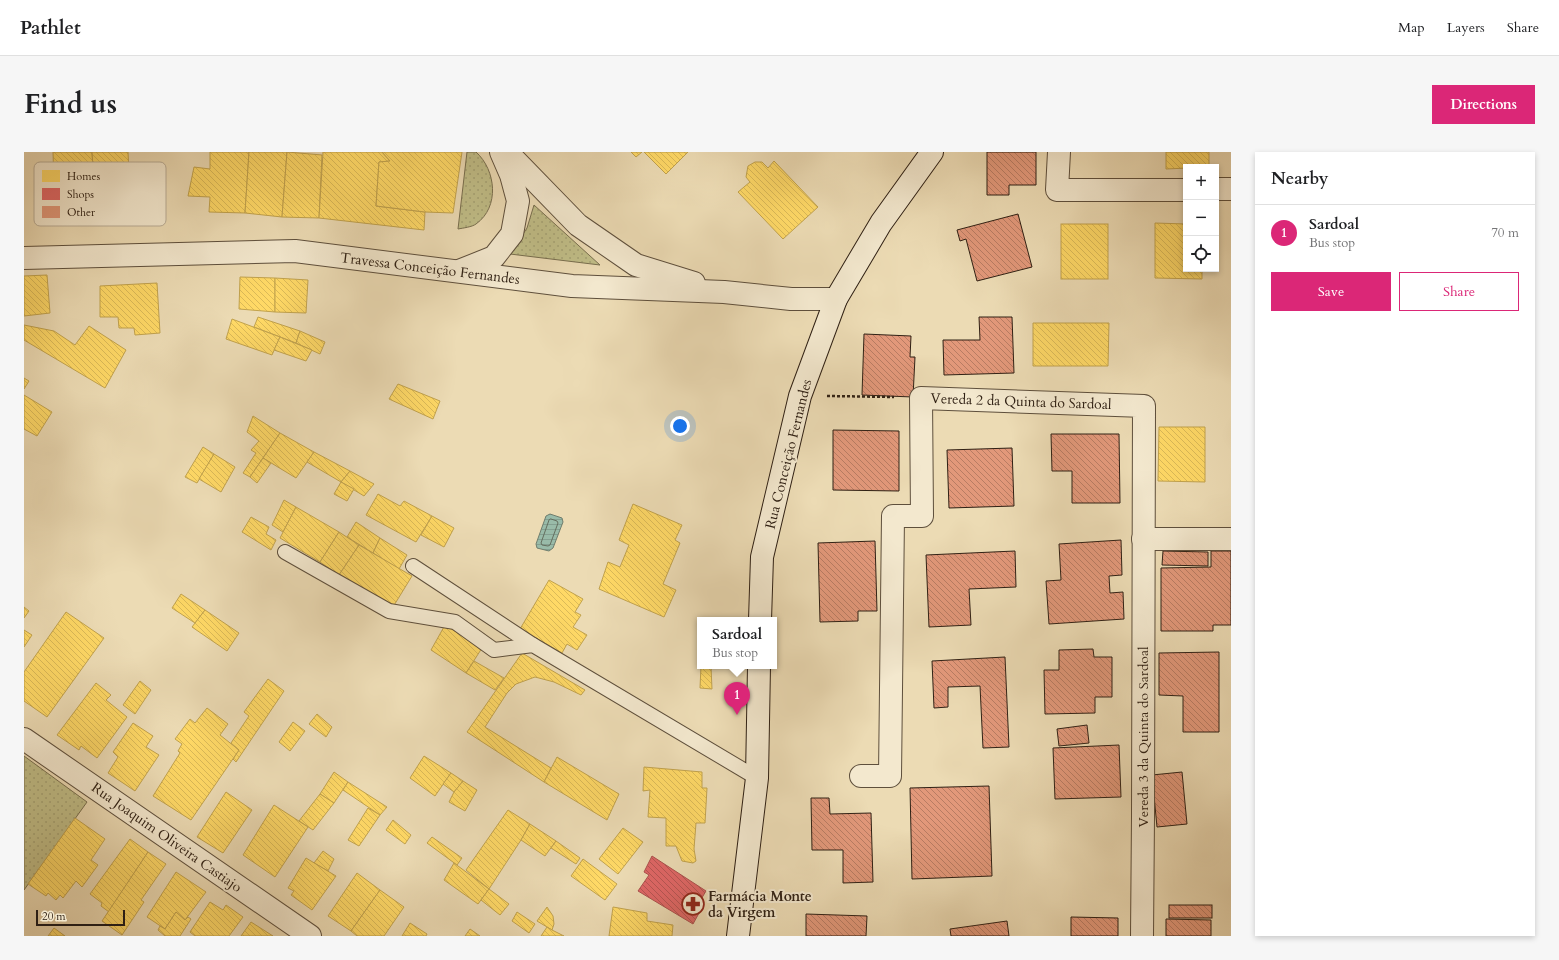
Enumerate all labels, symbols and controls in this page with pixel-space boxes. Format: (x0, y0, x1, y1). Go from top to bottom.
text: Pathlet (20, 15, 81, 41)
text: Map (1398, 18, 1425, 37)
text: Layers (1447, 18, 1485, 37)
text: Share (1507, 18, 1539, 37)
text: Find us (24, 85, 117, 123)
button: Directions (1432, 85, 1535, 124)
legend (34, 162, 166, 226)
map controls (1183, 164, 1219, 272)
button: + (1183, 164, 1219, 200)
text: Nearby (1271, 167, 1328, 190)
text: Homes (67, 169, 100, 184)
text: Shops (67, 187, 94, 202)
button: − (1183, 200, 1219, 236)
text: Other (67, 205, 96, 220)
text: Sardoal (1309, 214, 1359, 234)
text: 1 (1281, 224, 1287, 242)
text: 70 m (1491, 224, 1519, 242)
text: Bus stop (1309, 234, 1355, 252)
button: locate (1183, 236, 1219, 272)
street label: Travessa Conceição Fernandes (339, 248, 521, 289)
button: Save (1271, 272, 1391, 311)
button: Share (1399, 272, 1519, 311)
street label: Rua Conceição Fernandes (761, 377, 816, 531)
street label: Vereda 2 da Quinta do Sardoal (930, 389, 1112, 414)
your location (670, 416, 690, 436)
popup (697, 617, 777, 669)
text: Sardoal (712, 624, 762, 644)
text: Bus stop (712, 644, 758, 662)
street label: Vereda 3 da Quinta do Sardoal (1134, 646, 1153, 828)
pin: 1 (724, 682, 750, 715)
street label: Rua Joaquim Oliveira Castiajo (88, 778, 246, 897)
place label: Farmácia Monte da Virgem (708, 887, 812, 922)
pharmacy icon: Farmácia Monte da Virgem (680, 891, 706, 917)
scale bar (36, 908, 125, 927)
text: 20 m (42, 909, 66, 924)

